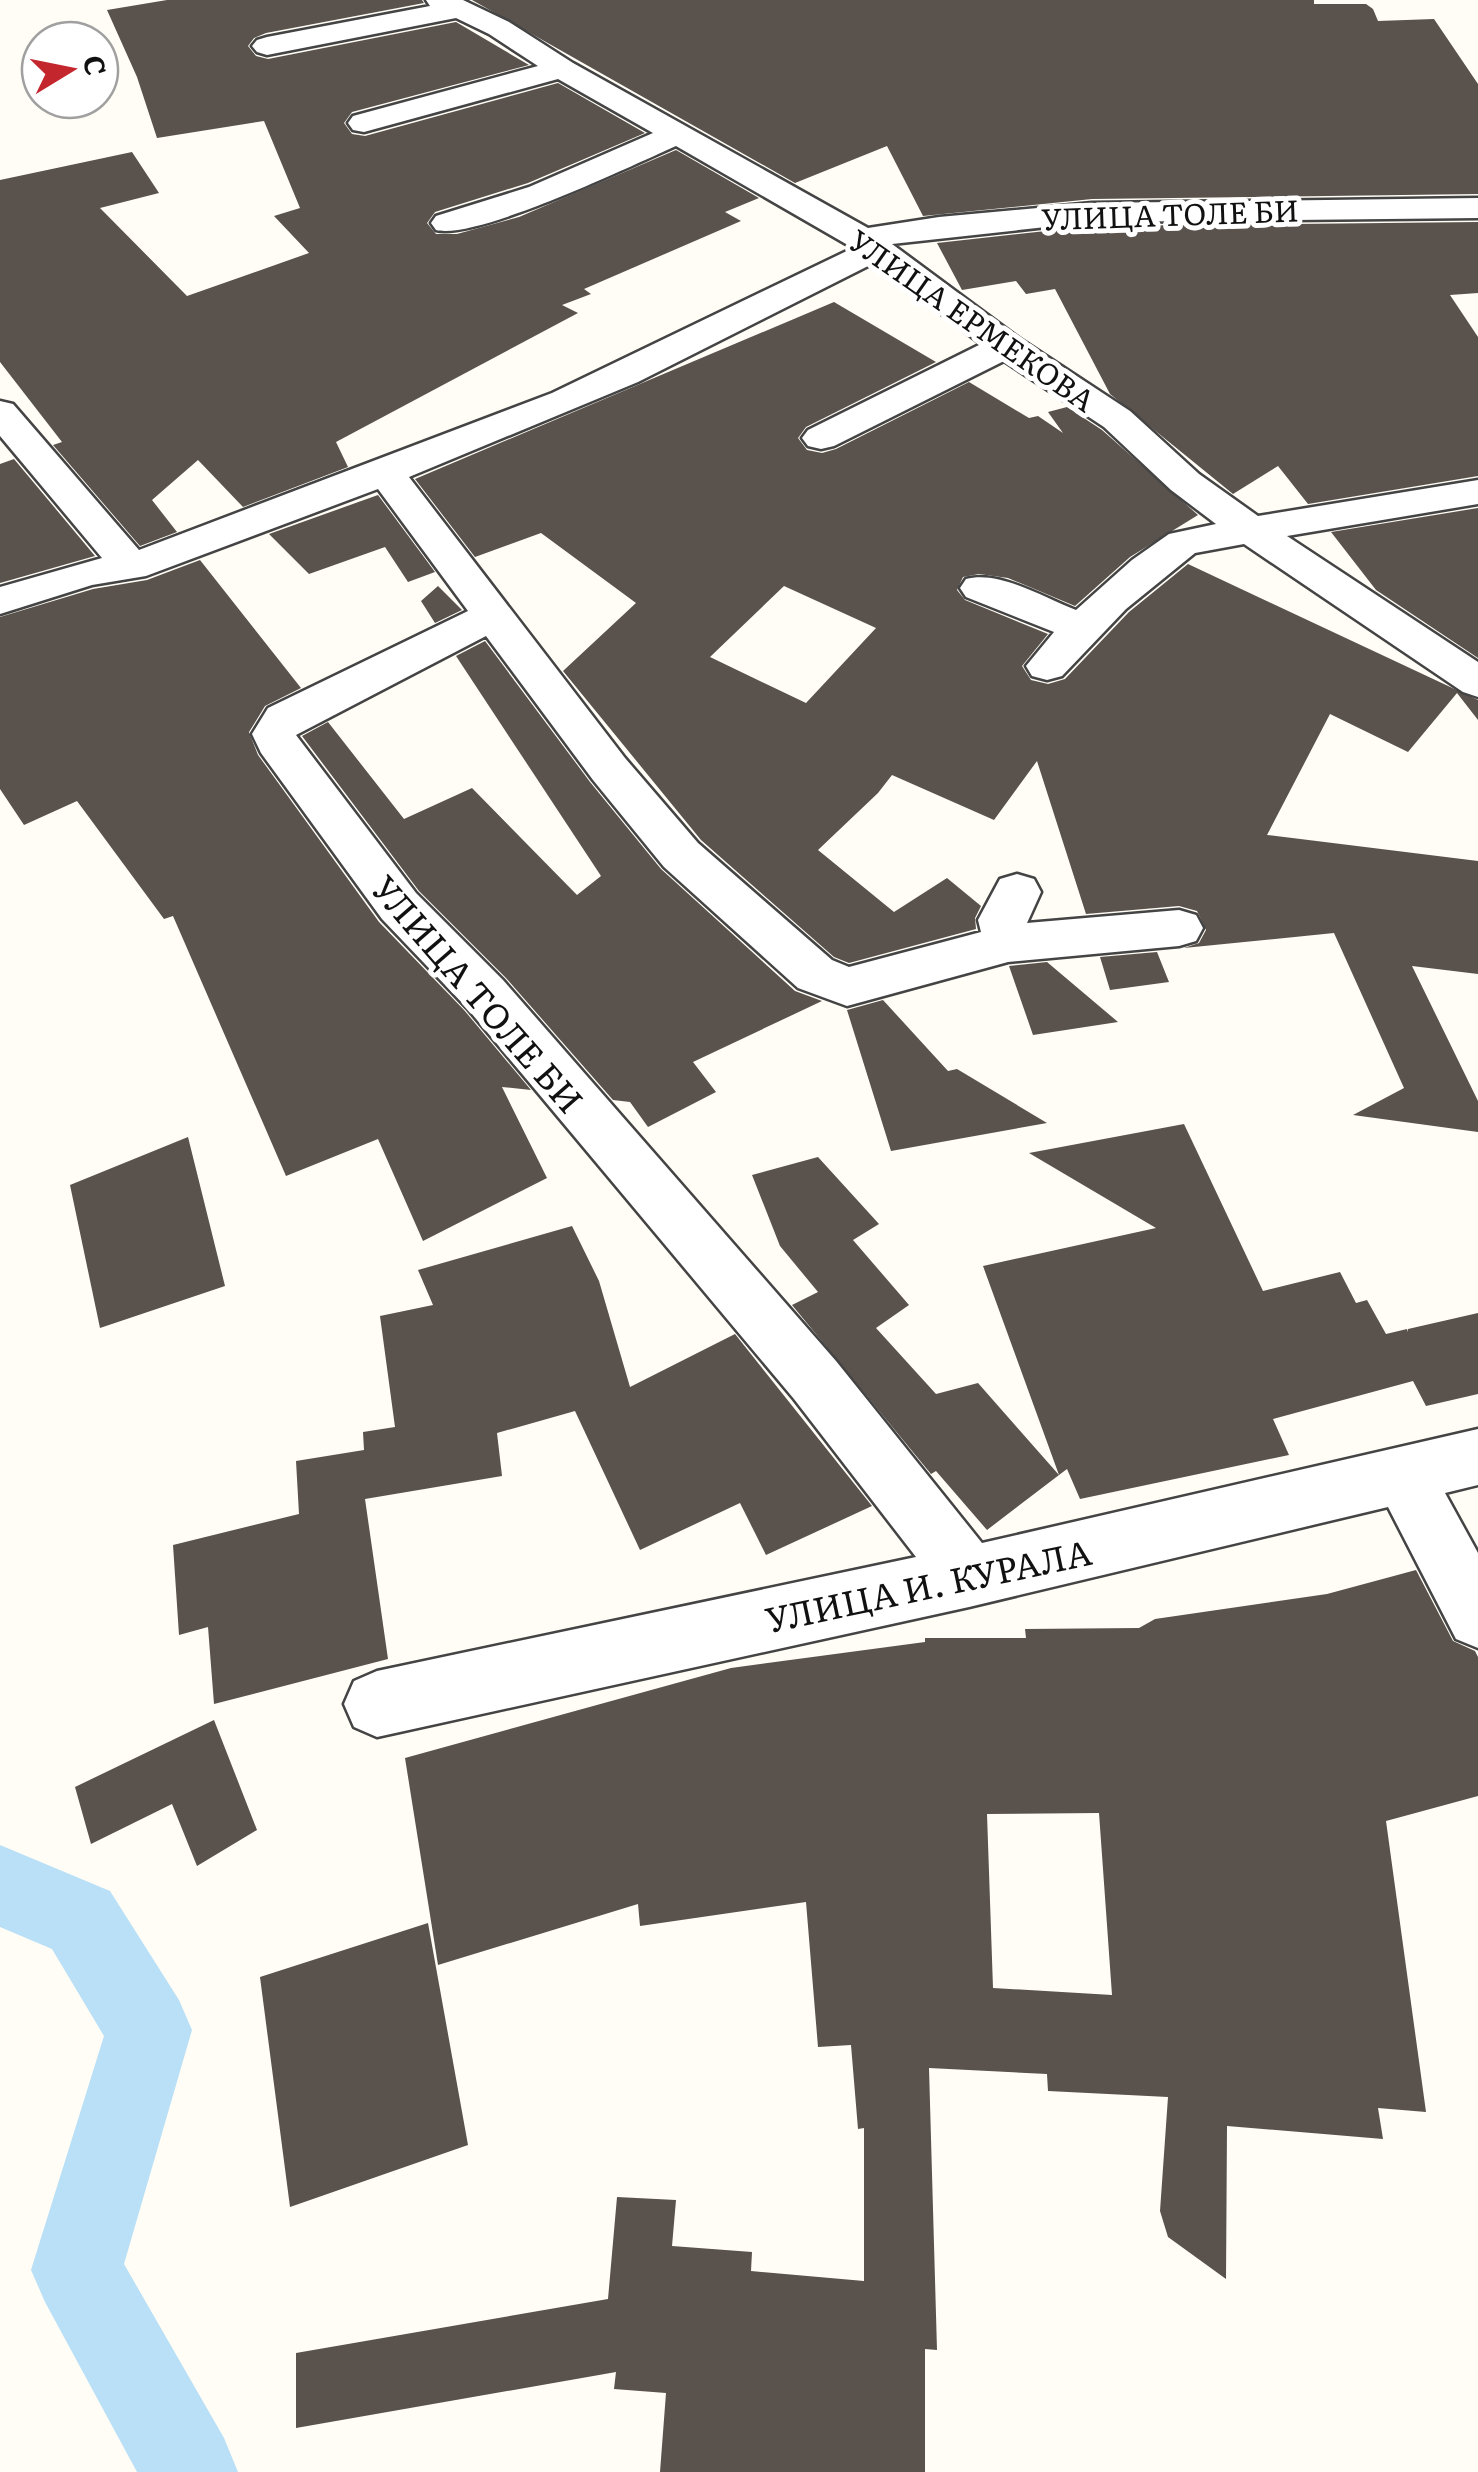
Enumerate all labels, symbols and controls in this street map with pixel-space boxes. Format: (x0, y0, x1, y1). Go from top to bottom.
north arrow (20, 20, 120, 120)
text: С (74, 52, 119, 79)
street label: УЛИЦА ТОЛЕ БИ (1040, 187, 1300, 239)
street label: УЛИЦА ЕРМЕКОВА (841, 217, 1105, 421)
street label: УЛИЦА ТОЛЕ БИ (361, 862, 597, 1124)
street label: УЛИЦА И. КУРАЛА (760, 1524, 1096, 1644)

